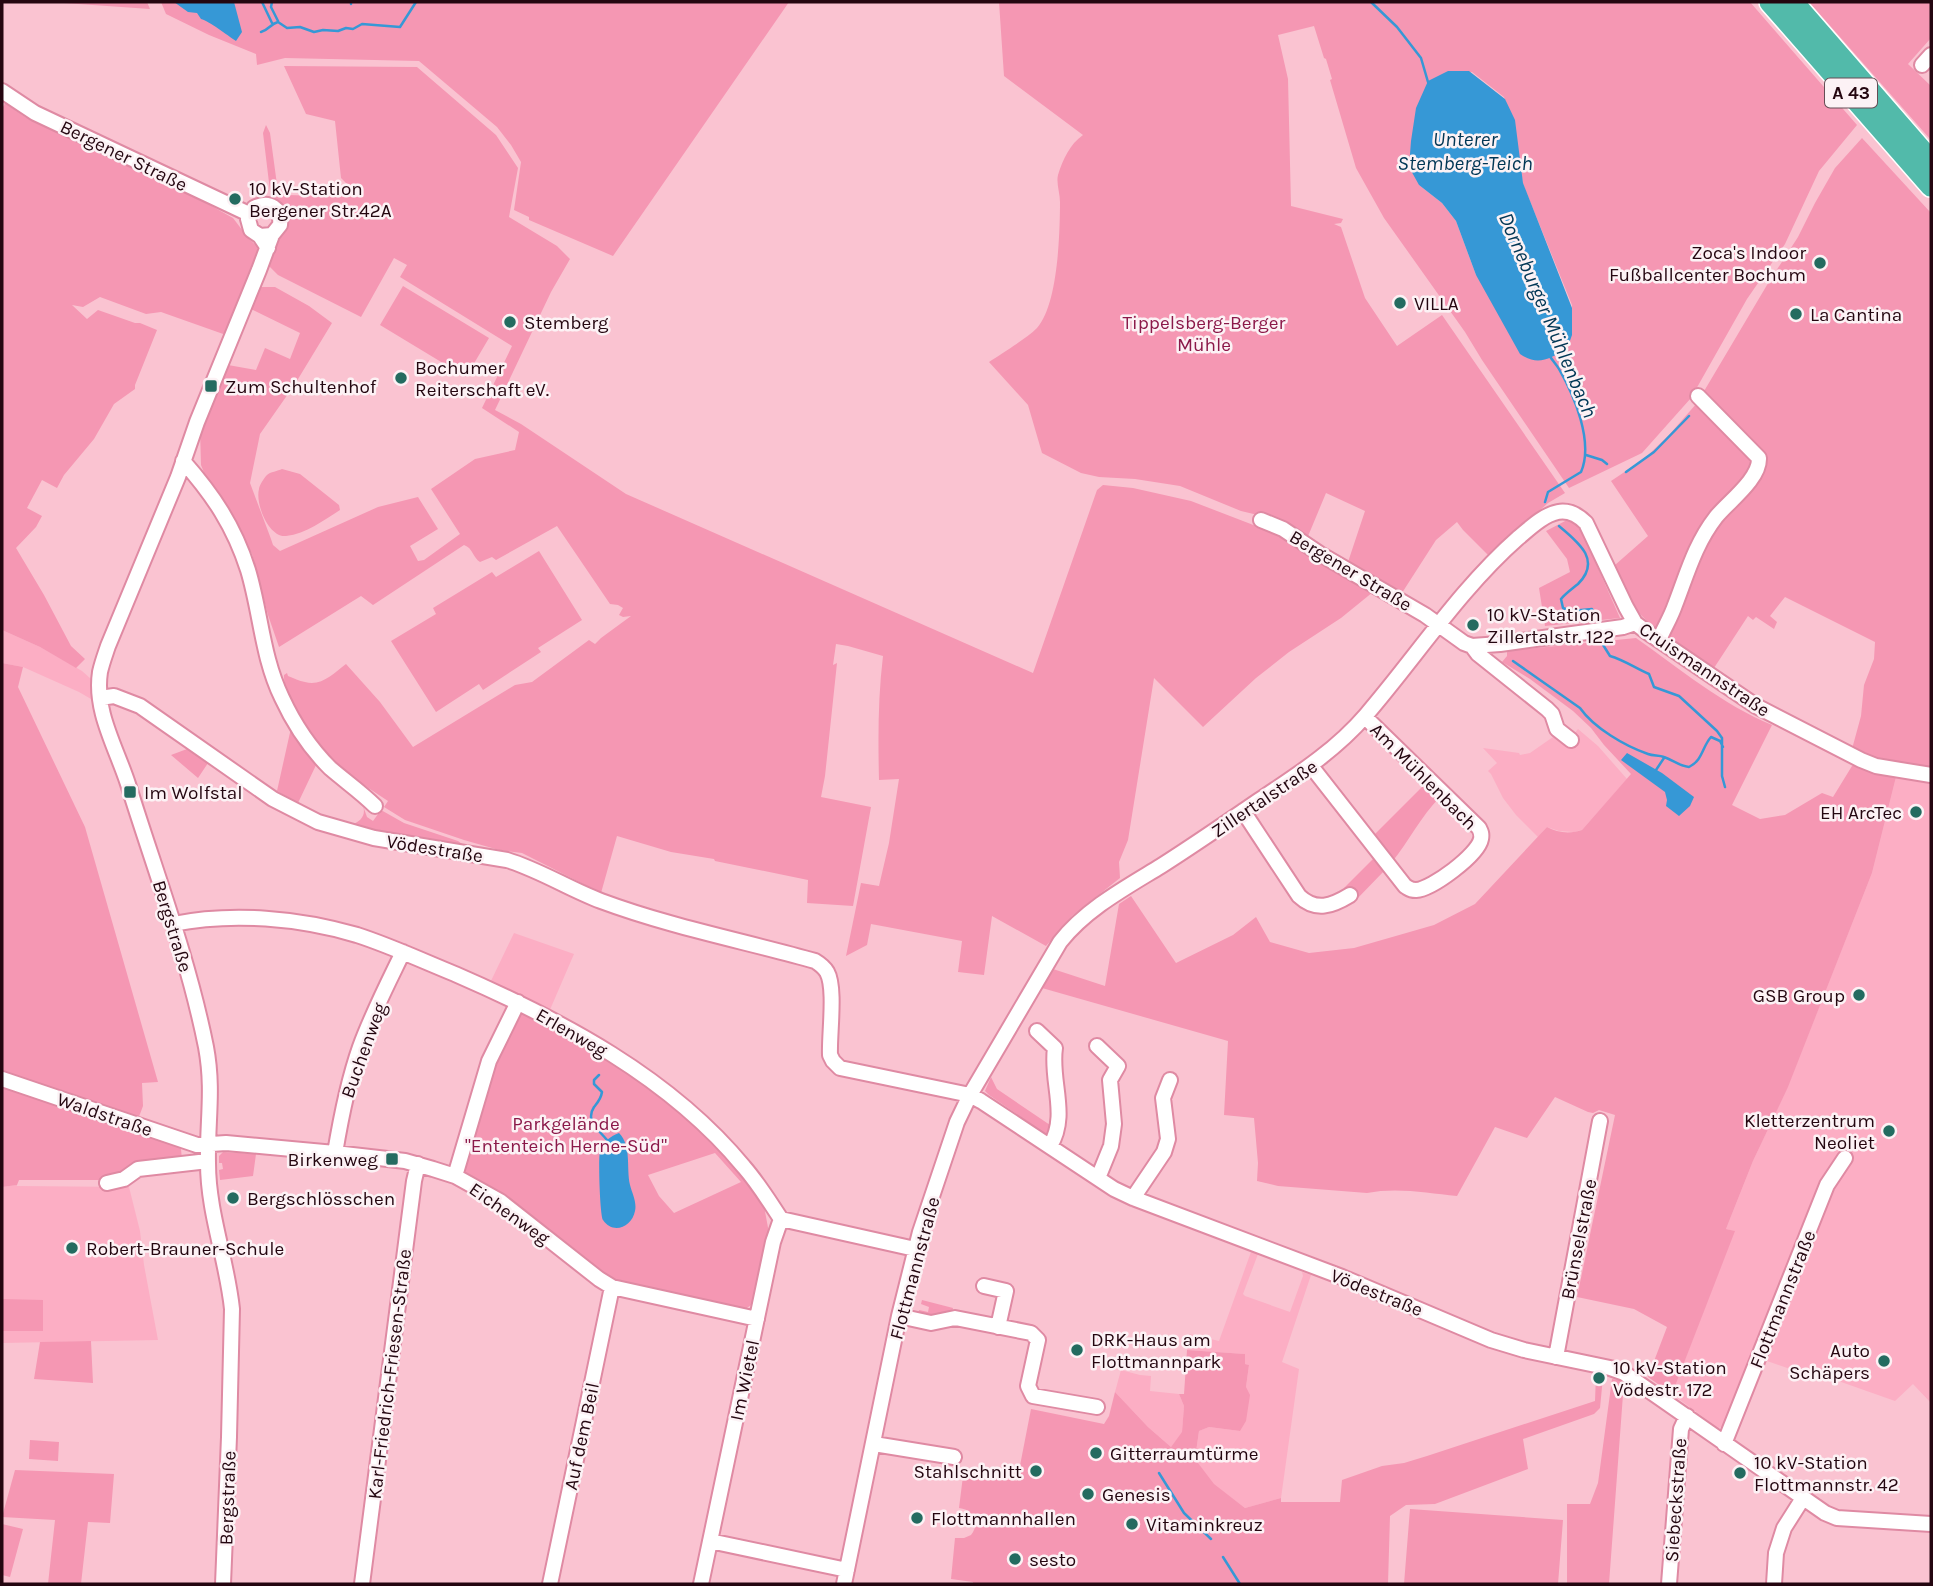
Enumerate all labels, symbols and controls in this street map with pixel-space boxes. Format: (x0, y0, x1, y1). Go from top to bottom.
road number: A 43 (1825, 78, 1877, 108)
street label: Bergener Straße (56, 116, 191, 196)
water label: Unterer Stemberg-Teich (1397, 127, 1533, 175)
place label: 10 kV-Station Bergener Str.42A (249, 178, 392, 222)
marker: 10 kV-Station Bergener Str.42A (227, 191, 243, 207)
water label: Dorneburger Mühlenbach (1494, 209, 1602, 421)
place label: Zoca's Indoor Fußballcenter Bochum (1609, 242, 1806, 286)
marker: Zoca's Indoor Fußballcenter Bochum (1812, 255, 1828, 271)
place label: VILLA (1414, 293, 1459, 315)
marker: VILLA (1392, 295, 1408, 311)
place label: La Cantina (1810, 304, 1902, 326)
marker: La Cantina (1788, 306, 1804, 322)
place label: Stemberg (524, 312, 609, 334)
park label: Tippelsberg-Berger Mühle (1123, 312, 1286, 356)
marker: Stemberg (502, 314, 518, 330)
place label: Bochumer Reiterschaft eV. (415, 357, 549, 401)
marker: Bochumer Reiterschaft eV. (393, 370, 409, 386)
place label: Zum Schultenhof (225, 376, 377, 398)
marker: Zum Schultenhof (203, 378, 219, 394)
street label: Bergener Straße (1285, 526, 1416, 616)
place label: 10 kV-Station Zillertalstr. 122 (1487, 604, 1614, 648)
marker: 10 kV-Station Zillertalstr. 122 (1465, 617, 1481, 633)
street label: Cruismannstraße (1635, 618, 1774, 722)
street label: Am Mühlenbach (1365, 719, 1481, 835)
street label: Zillertalstraße (1207, 755, 1322, 842)
place label: Im Wolfstal (144, 782, 243, 804)
marker: Im Wolfstal (122, 784, 138, 800)
place label: EH ArcTec (1820, 802, 1902, 824)
marker: EH ArcTec (1908, 804, 1924, 820)
street label: Vödestraße (385, 831, 485, 867)
street label: Bergstraße (148, 878, 196, 975)
place label: GSB Group (1753, 985, 1845, 1007)
marker: GSB Group (1851, 987, 1867, 1003)
street label: Buchenweg (336, 999, 391, 1101)
street label: Erlenweg (532, 1004, 611, 1062)
street label: Waldstraße (54, 1088, 155, 1142)
place label: Kletterzentrum Neoliet (1744, 1110, 1875, 1154)
park label: Parkgelände "Ententeich Herne-Süd" (465, 1113, 667, 1157)
marker: Kletterzentrum Neoliet (1881, 1123, 1897, 1139)
place label: Birkenweg (287, 1149, 378, 1171)
marker: Birkenweg (384, 1151, 400, 1167)
street label: Brünselstraße (1556, 1177, 1601, 1301)
street label: Eichenweg (465, 1178, 554, 1250)
place label: Bergschlösschen (247, 1188, 395, 1210)
marker: Bergschlösschen (225, 1190, 241, 1206)
street label: Flottmannstraße (885, 1194, 945, 1342)
street label: Flottmannstraße (1745, 1227, 1821, 1372)
place label: Robert-Brauner-Schule (86, 1238, 284, 1260)
marker: Robert-Brauner-Schule (64, 1240, 80, 1256)
street label: Karl-Friedrich-Friesen-Straße (364, 1248, 416, 1501)
street label: Vödestraße (1327, 1264, 1426, 1321)
place label: DRK-Haus am Flottmannpark (1091, 1329, 1222, 1373)
street label: Im Wietel (726, 1338, 764, 1423)
place label: Auto Schäpers (1789, 1340, 1870, 1384)
marker: DRK-Haus am Flottmannpark (1069, 1342, 1085, 1358)
marker: Auto Schäpers (1876, 1353, 1892, 1369)
place label: 10 kV-Station Vödestr. 172 (1613, 1357, 1727, 1401)
marker: 10 kV-Station Vödestr. 172 (1591, 1370, 1607, 1386)
street label: Auf dem Beil (560, 1380, 604, 1492)
street label: Siebeckstraße (1661, 1437, 1691, 1563)
place label: Gitterraumtürme (1110, 1443, 1258, 1465)
marker: Gitterraumtürme (1088, 1445, 1104, 1461)
street label: Bergstraße (215, 1450, 241, 1546)
place label: 10 kV-Station Flottmannstr. 42 (1754, 1452, 1899, 1496)
place label: Stahlschnitt (913, 1461, 1022, 1483)
marker: Stahlschnitt (1028, 1463, 1044, 1479)
marker: 10 kV-Station Flottmannstr. 42 (1732, 1465, 1748, 1481)
place label: Genesis (1102, 1484, 1171, 1506)
marker: Genesis (1080, 1486, 1096, 1502)
place label: Flottmannhallen (931, 1508, 1076, 1530)
marker: Flottmannhallen (909, 1510, 925, 1526)
place label: Vitaminkreuz (1146, 1514, 1263, 1536)
marker: Vitaminkreuz (1124, 1516, 1140, 1532)
place label: sesto (1029, 1549, 1076, 1571)
marker: sesto (1007, 1551, 1023, 1567)

